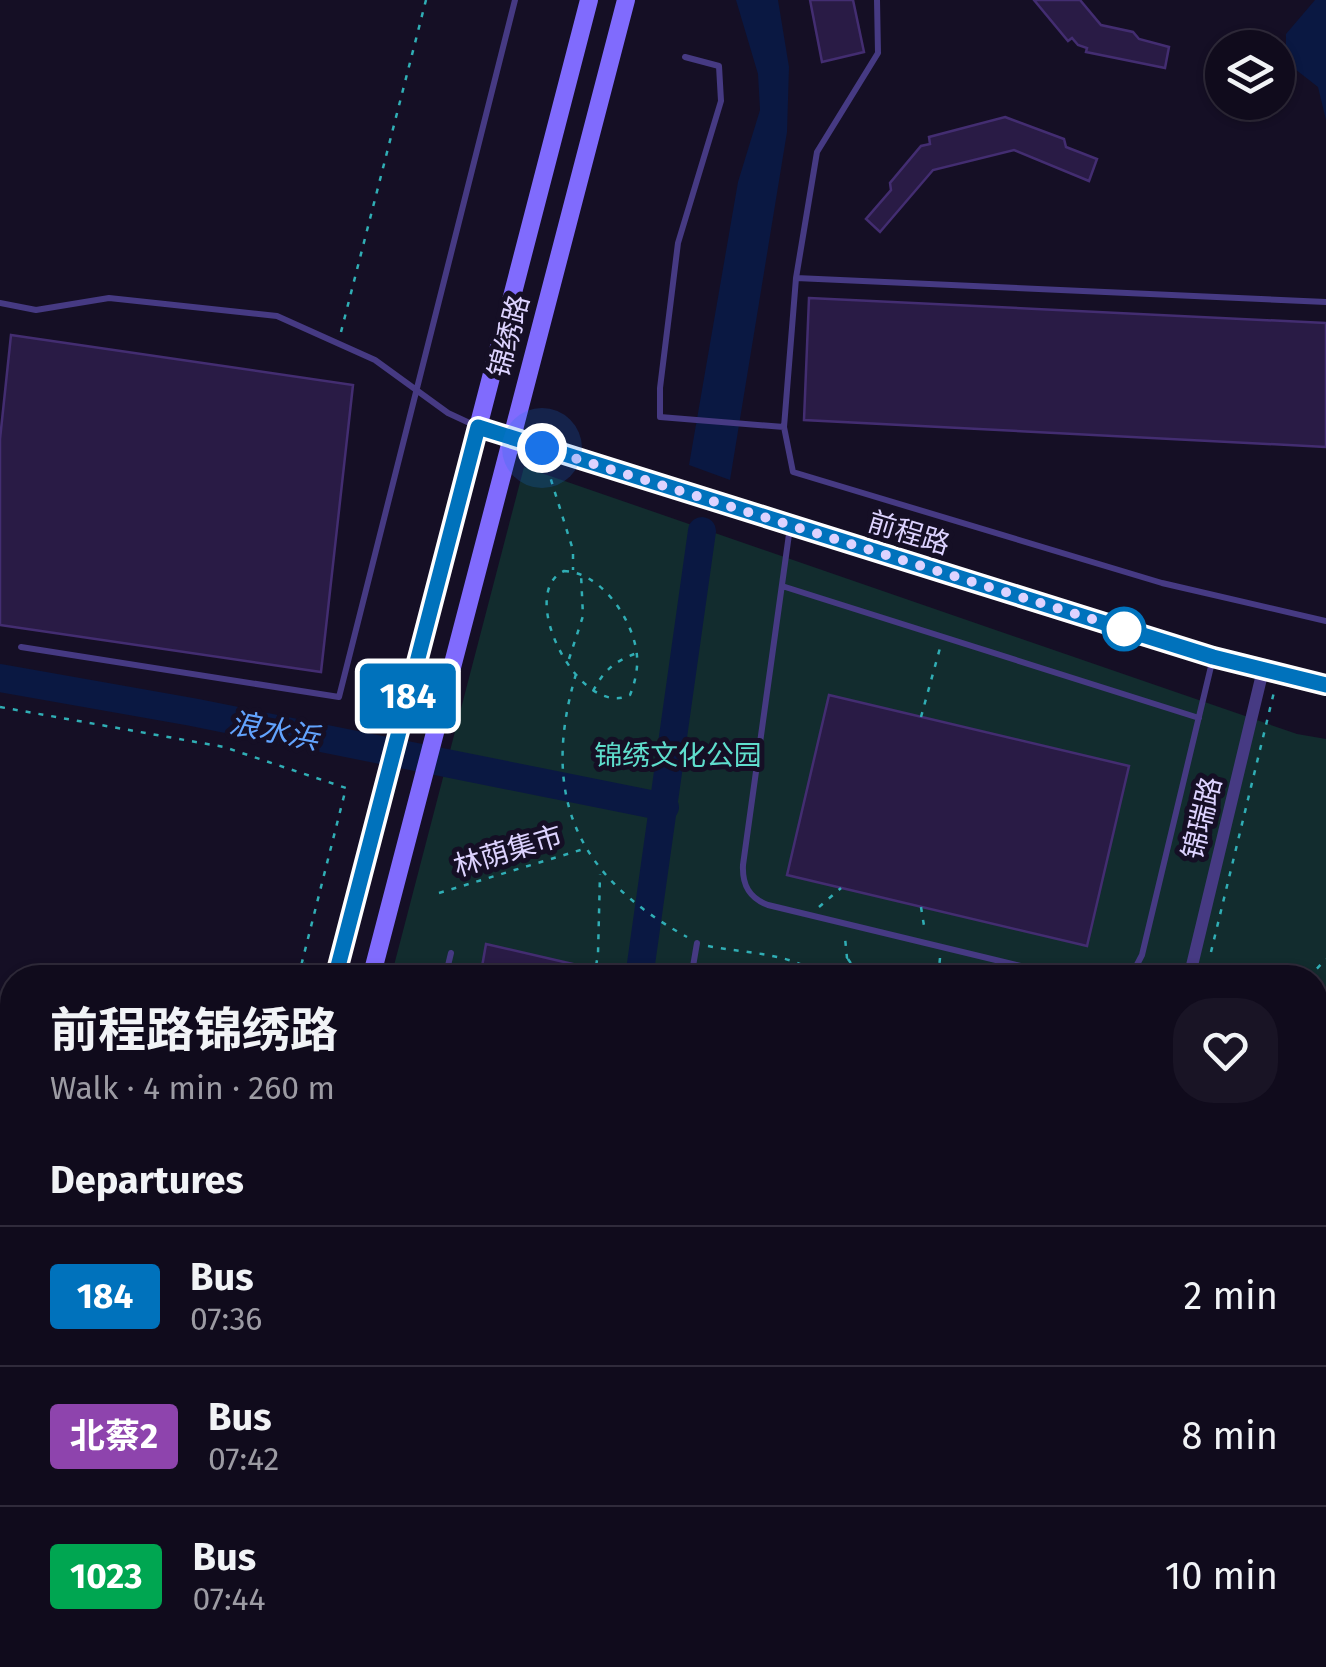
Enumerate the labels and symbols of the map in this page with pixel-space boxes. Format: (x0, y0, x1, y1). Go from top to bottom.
street label: 锦绣路 (482, 291, 536, 381)
your location (517, 423, 567, 473)
street label: 前程路 (864, 505, 954, 561)
unlabelled marker (1103, 608, 1145, 650)
line badge: 184 (350, 664, 466, 728)
water label: 浪水浜 (226, 705, 325, 758)
park label: 锦绣文化公园 (594, 739, 762, 772)
street label: 锦瑞路 (1176, 773, 1228, 863)
street label: 林荫集市 (450, 819, 566, 883)

